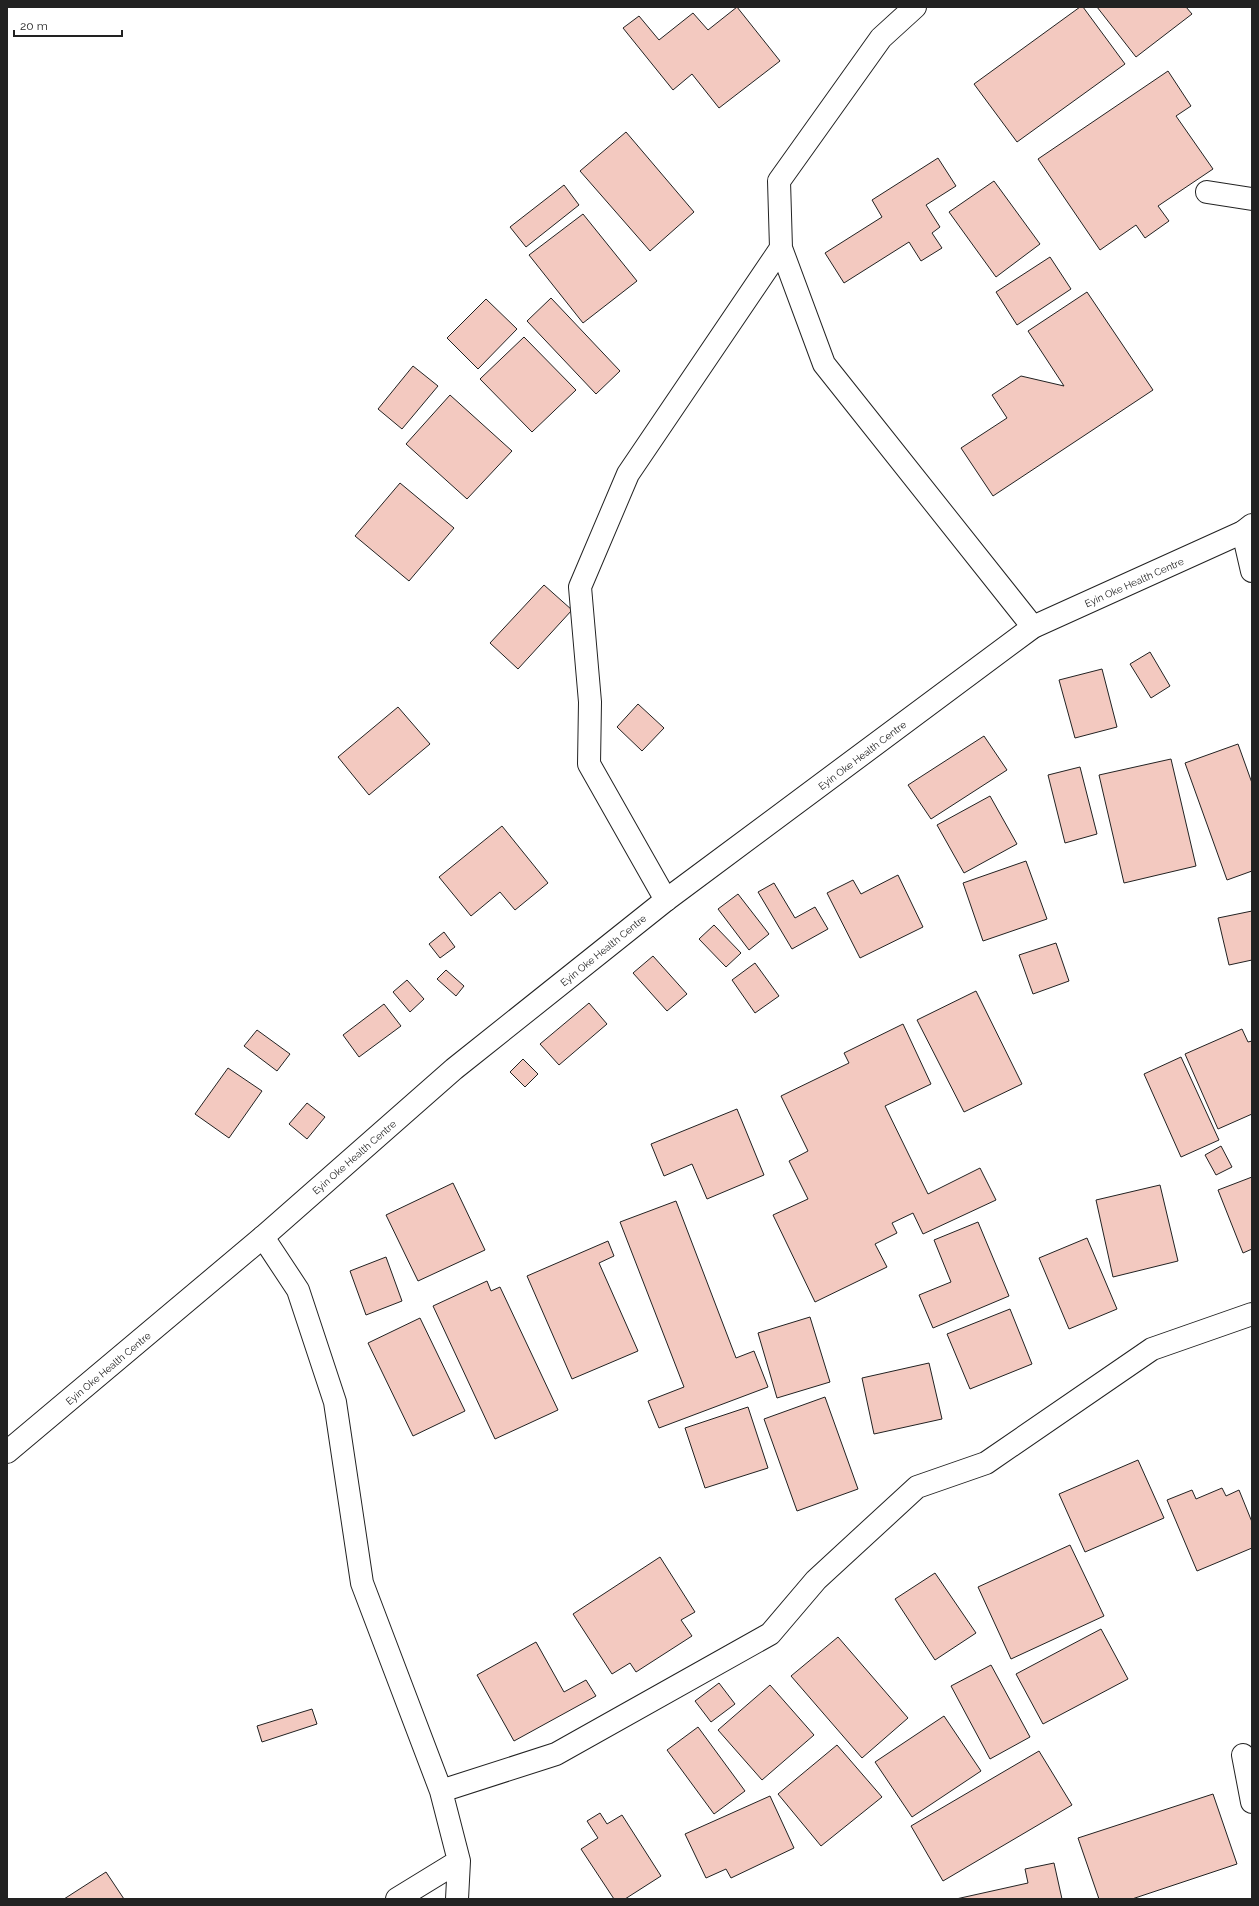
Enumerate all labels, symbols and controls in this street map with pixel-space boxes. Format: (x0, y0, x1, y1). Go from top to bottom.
scale bar (14, 12, 122, 38)
text: 20 m (20, 19, 48, 33)
street label: Eyin Oke Health Centre (1083, 556, 1185, 609)
street label: Eyin Oke Health Centre (816, 719, 908, 792)
street label: Eyin Oke Health Centre (558, 912, 648, 988)
street label: Eyin Oke Health Centre (310, 1118, 398, 1197)
street label: Eyin Oke Health Centre (64, 1330, 153, 1407)

